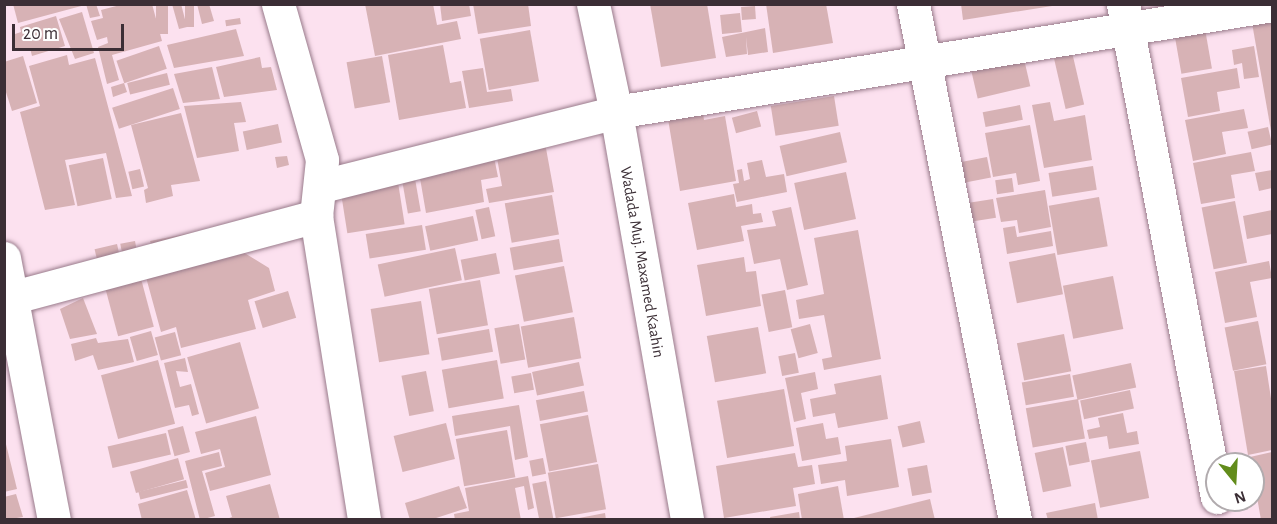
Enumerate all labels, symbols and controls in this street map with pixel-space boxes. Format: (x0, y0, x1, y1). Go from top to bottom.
scale bar (15, 12, 128, 50)
text: 20 m (23, 25, 58, 43)
street label: Wadada Muj. Maxamed Kaahin (616, 165, 668, 359)
north arrow (1205, 452, 1265, 512)
text: N (1232, 488, 1248, 507)

